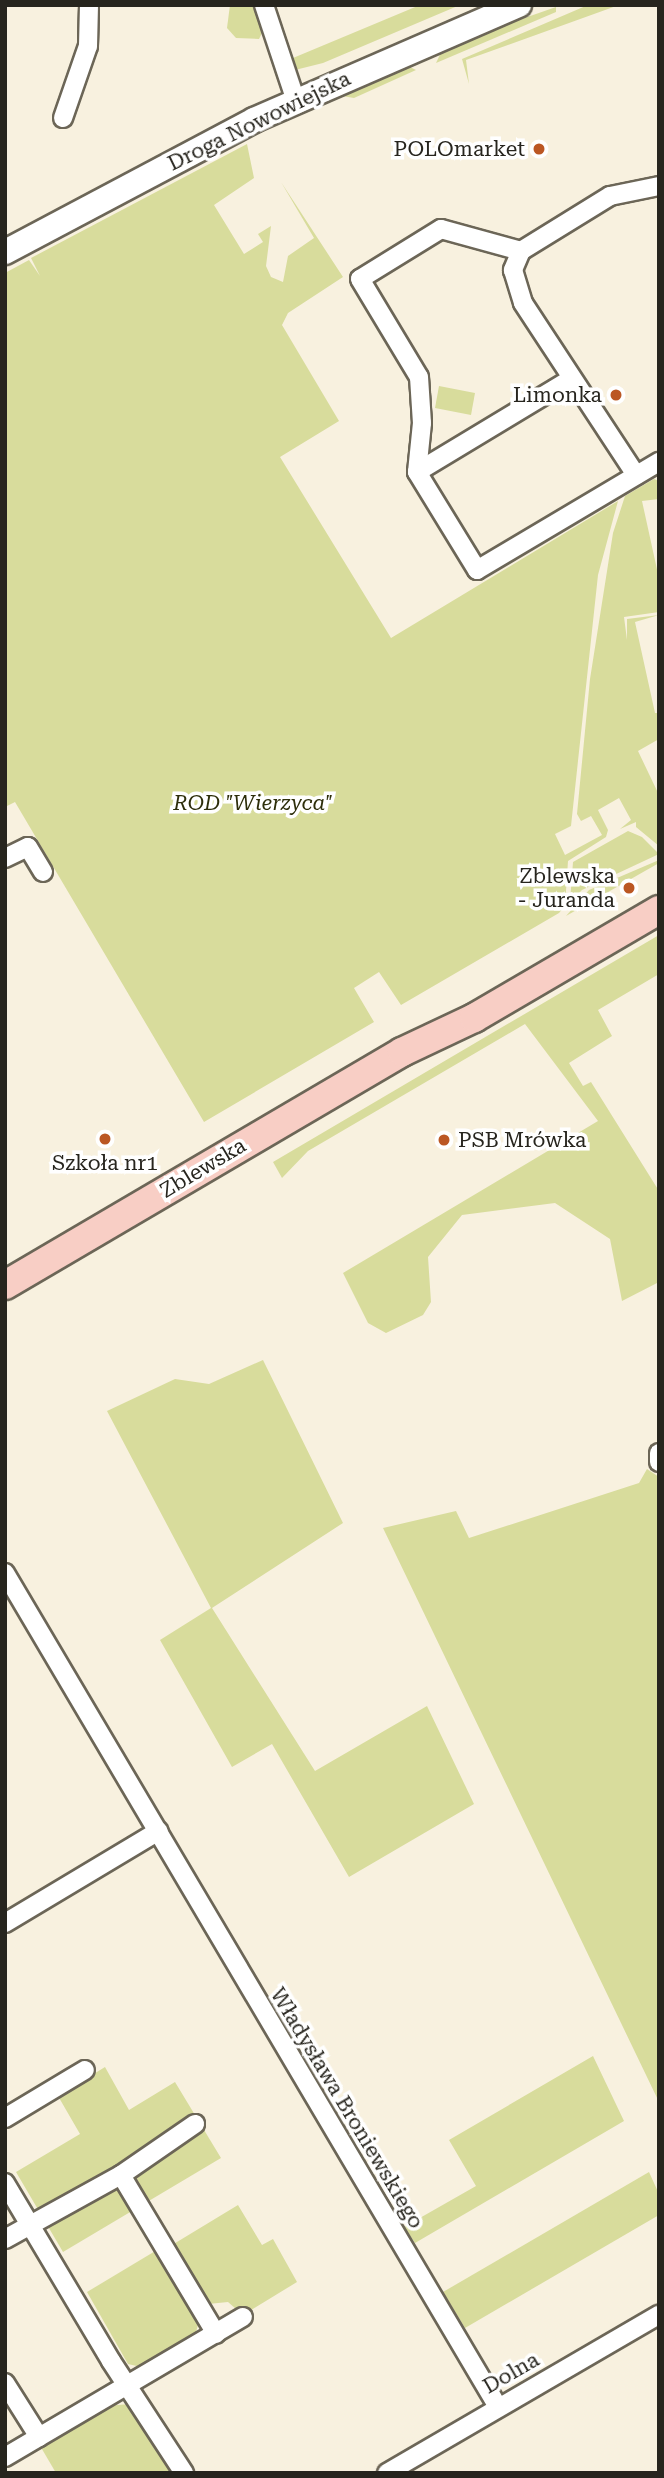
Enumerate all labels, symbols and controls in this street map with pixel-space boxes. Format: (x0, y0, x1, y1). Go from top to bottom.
street label: Droga Nowowiejska (164, 66, 354, 176)
place label: POLOmarket (393, 136, 525, 162)
marker: POLOmarket (531, 141, 547, 157)
place label: Limonka (513, 382, 602, 408)
marker: Limonka (608, 387, 624, 403)
park label: ROD "Wierzyca" (173, 790, 333, 816)
place label: Zblewska - Juranda (518, 863, 615, 913)
marker: Zblewska - Juranda (621, 880, 637, 896)
place label: PSB Mrówka (458, 1127, 586, 1153)
marker: Szkoła nr1 (97, 1131, 113, 1147)
marker: PSB Mrówka (436, 1132, 452, 1148)
street label: Zblewska (156, 1133, 250, 1203)
place label: Szkoła nr1 (52, 1150, 158, 1176)
street label: Władysława Broniewskiego (265, 1983, 429, 2233)
street label: Dolna (478, 2347, 544, 2399)

